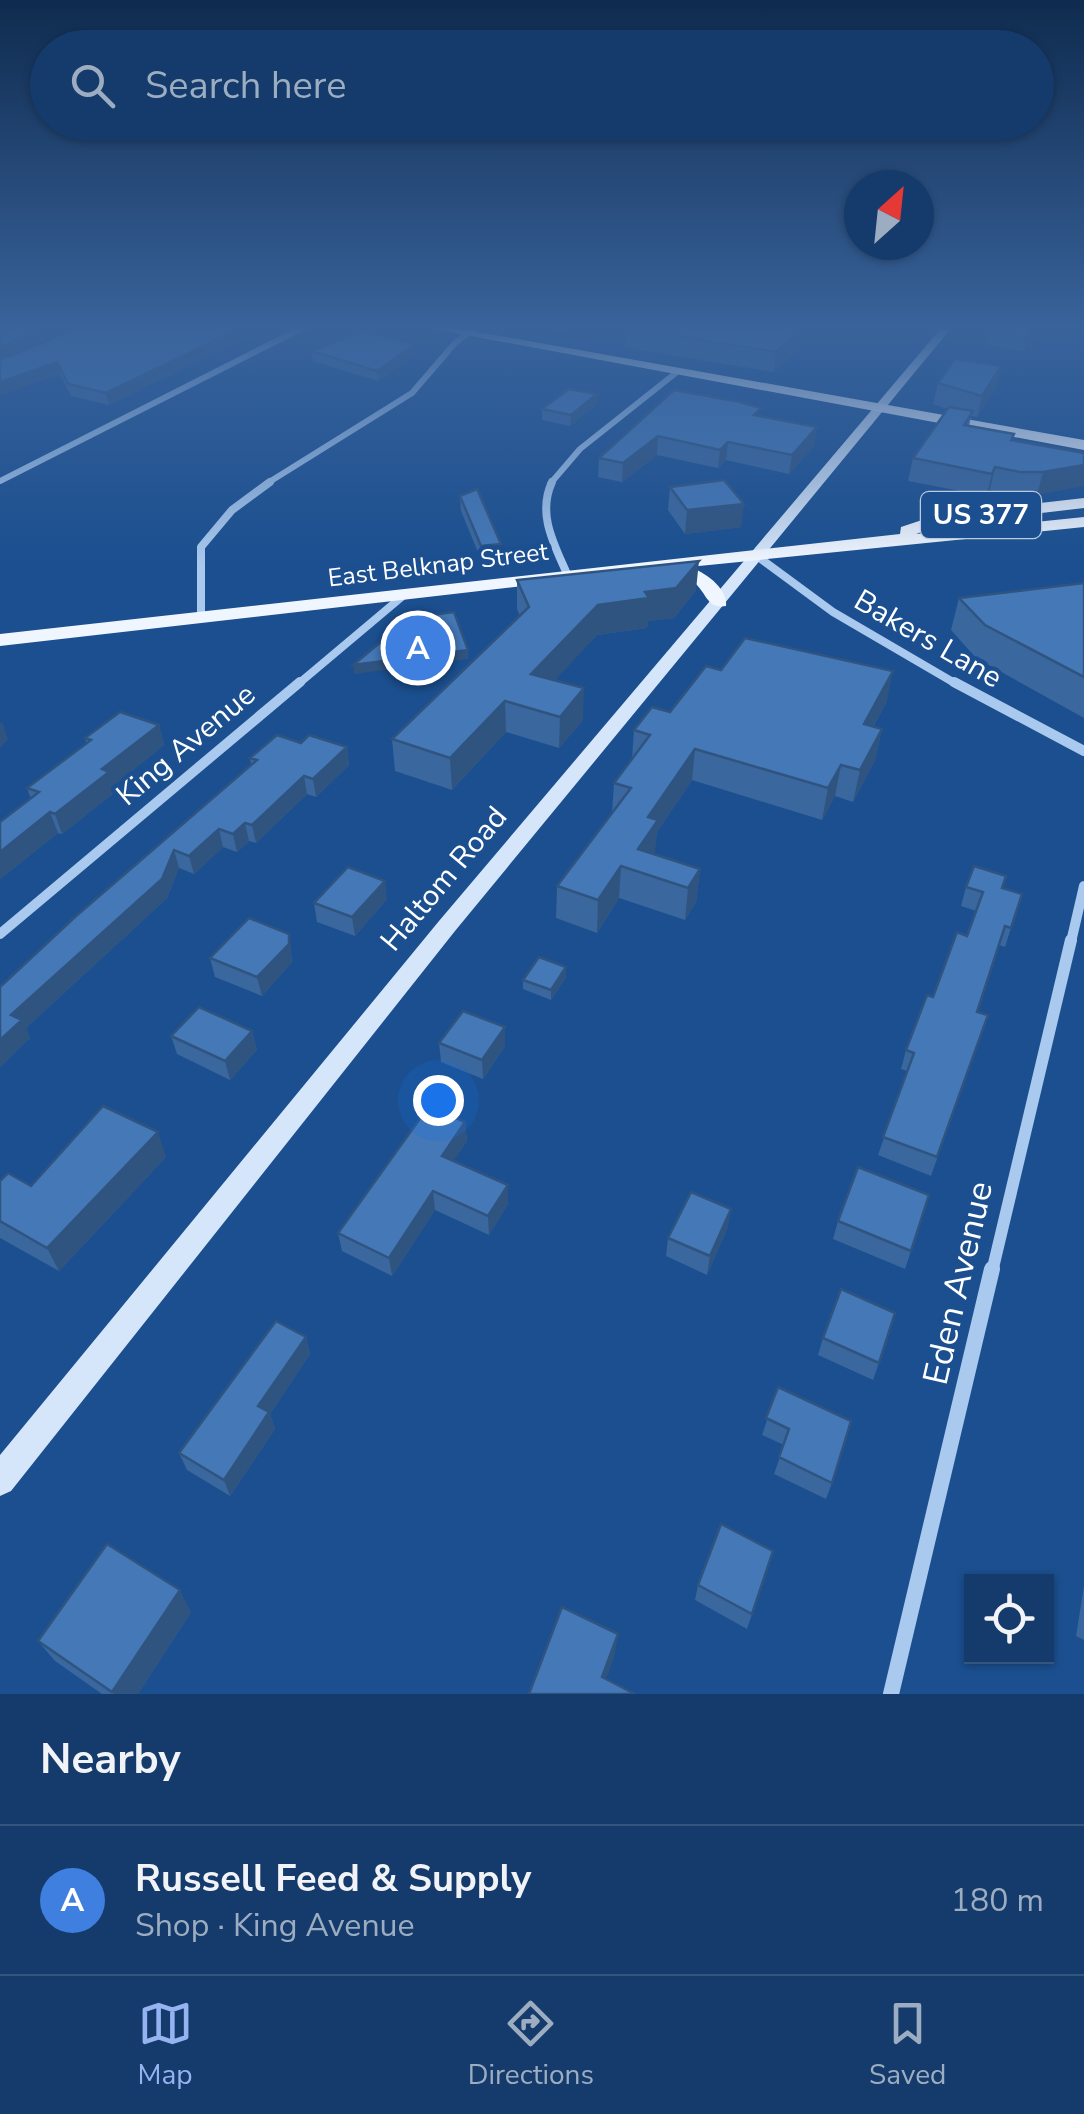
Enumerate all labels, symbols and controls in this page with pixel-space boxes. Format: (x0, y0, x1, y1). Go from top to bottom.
search box (30, 30, 1054, 140)
icon: search (65, 58, 120, 113)
text: Search here (145, 60, 346, 111)
north arrow (844, 170, 934, 260)
road number: US 377 (921, 492, 1041, 538)
street label: East Belknap Street (326, 535, 550, 595)
street label: Bakers Lane (846, 580, 1010, 698)
pin: A (386, 610, 450, 686)
street label: King Avenue (108, 675, 264, 815)
street label: Haltom Road (371, 798, 517, 960)
your location (413, 1075, 464, 1126)
street label: Eden Avenue (912, 1177, 1004, 1389)
map controls (964, 1574, 1054, 1664)
button: locate (964, 1574, 1054, 1664)
text: Nearby (40, 1731, 181, 1788)
text: Russell Feed & Supply (135, 1853, 531, 1904)
text: A (61, 1879, 84, 1922)
text: 180 m (951, 1879, 1044, 1922)
text: Shop · King Avenue (135, 1904, 415, 1947)
tab: Map (138, 1996, 193, 2094)
tab: Directions (468, 1996, 594, 2094)
tab: Saved (869, 1996, 946, 2094)

